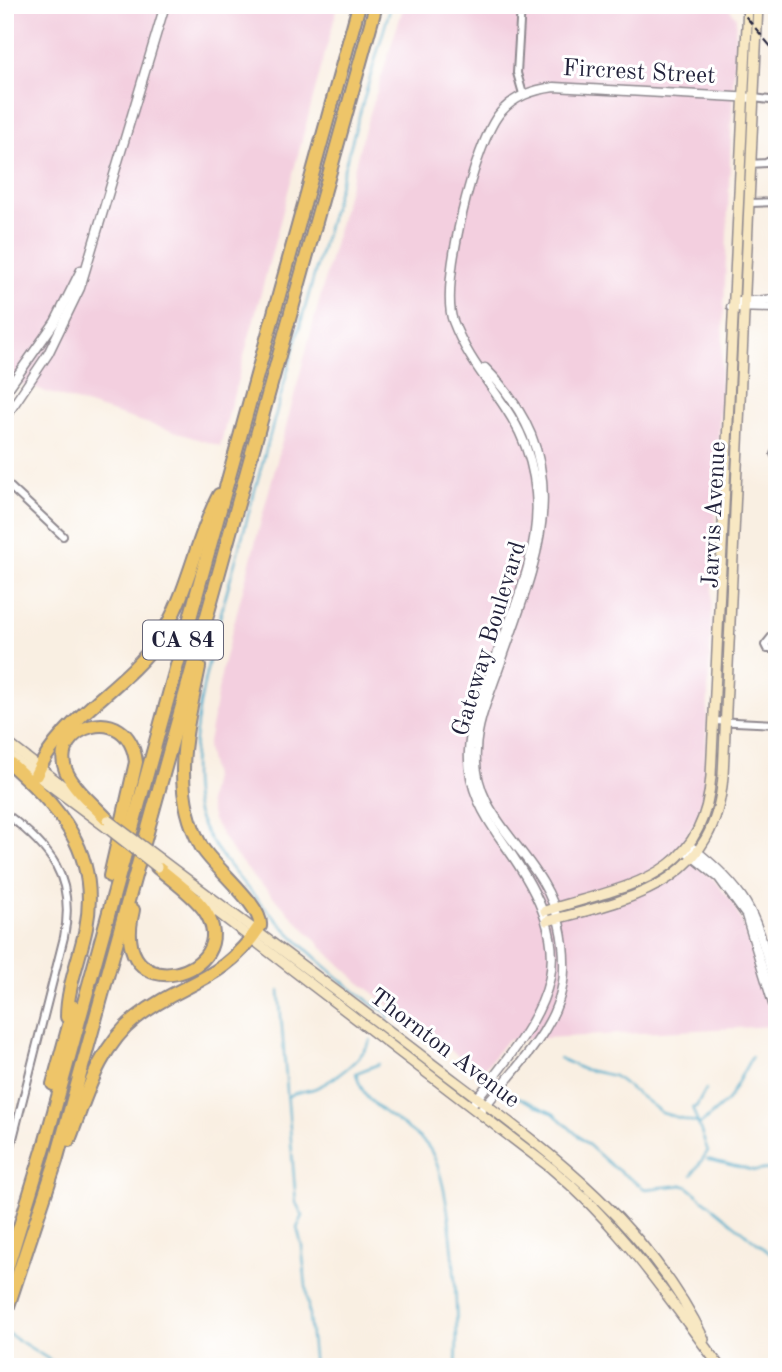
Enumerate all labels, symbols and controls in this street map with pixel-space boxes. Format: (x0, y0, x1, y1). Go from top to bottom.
street label: Fircrest Street (562, 57, 716, 89)
street label: Jarvis Avenue (699, 441, 731, 589)
street label: Gateway Boulevard (449, 539, 531, 739)
road number: CA 84 (143, 620, 223, 660)
street label: Thornton Avenue (364, 985, 524, 1113)

